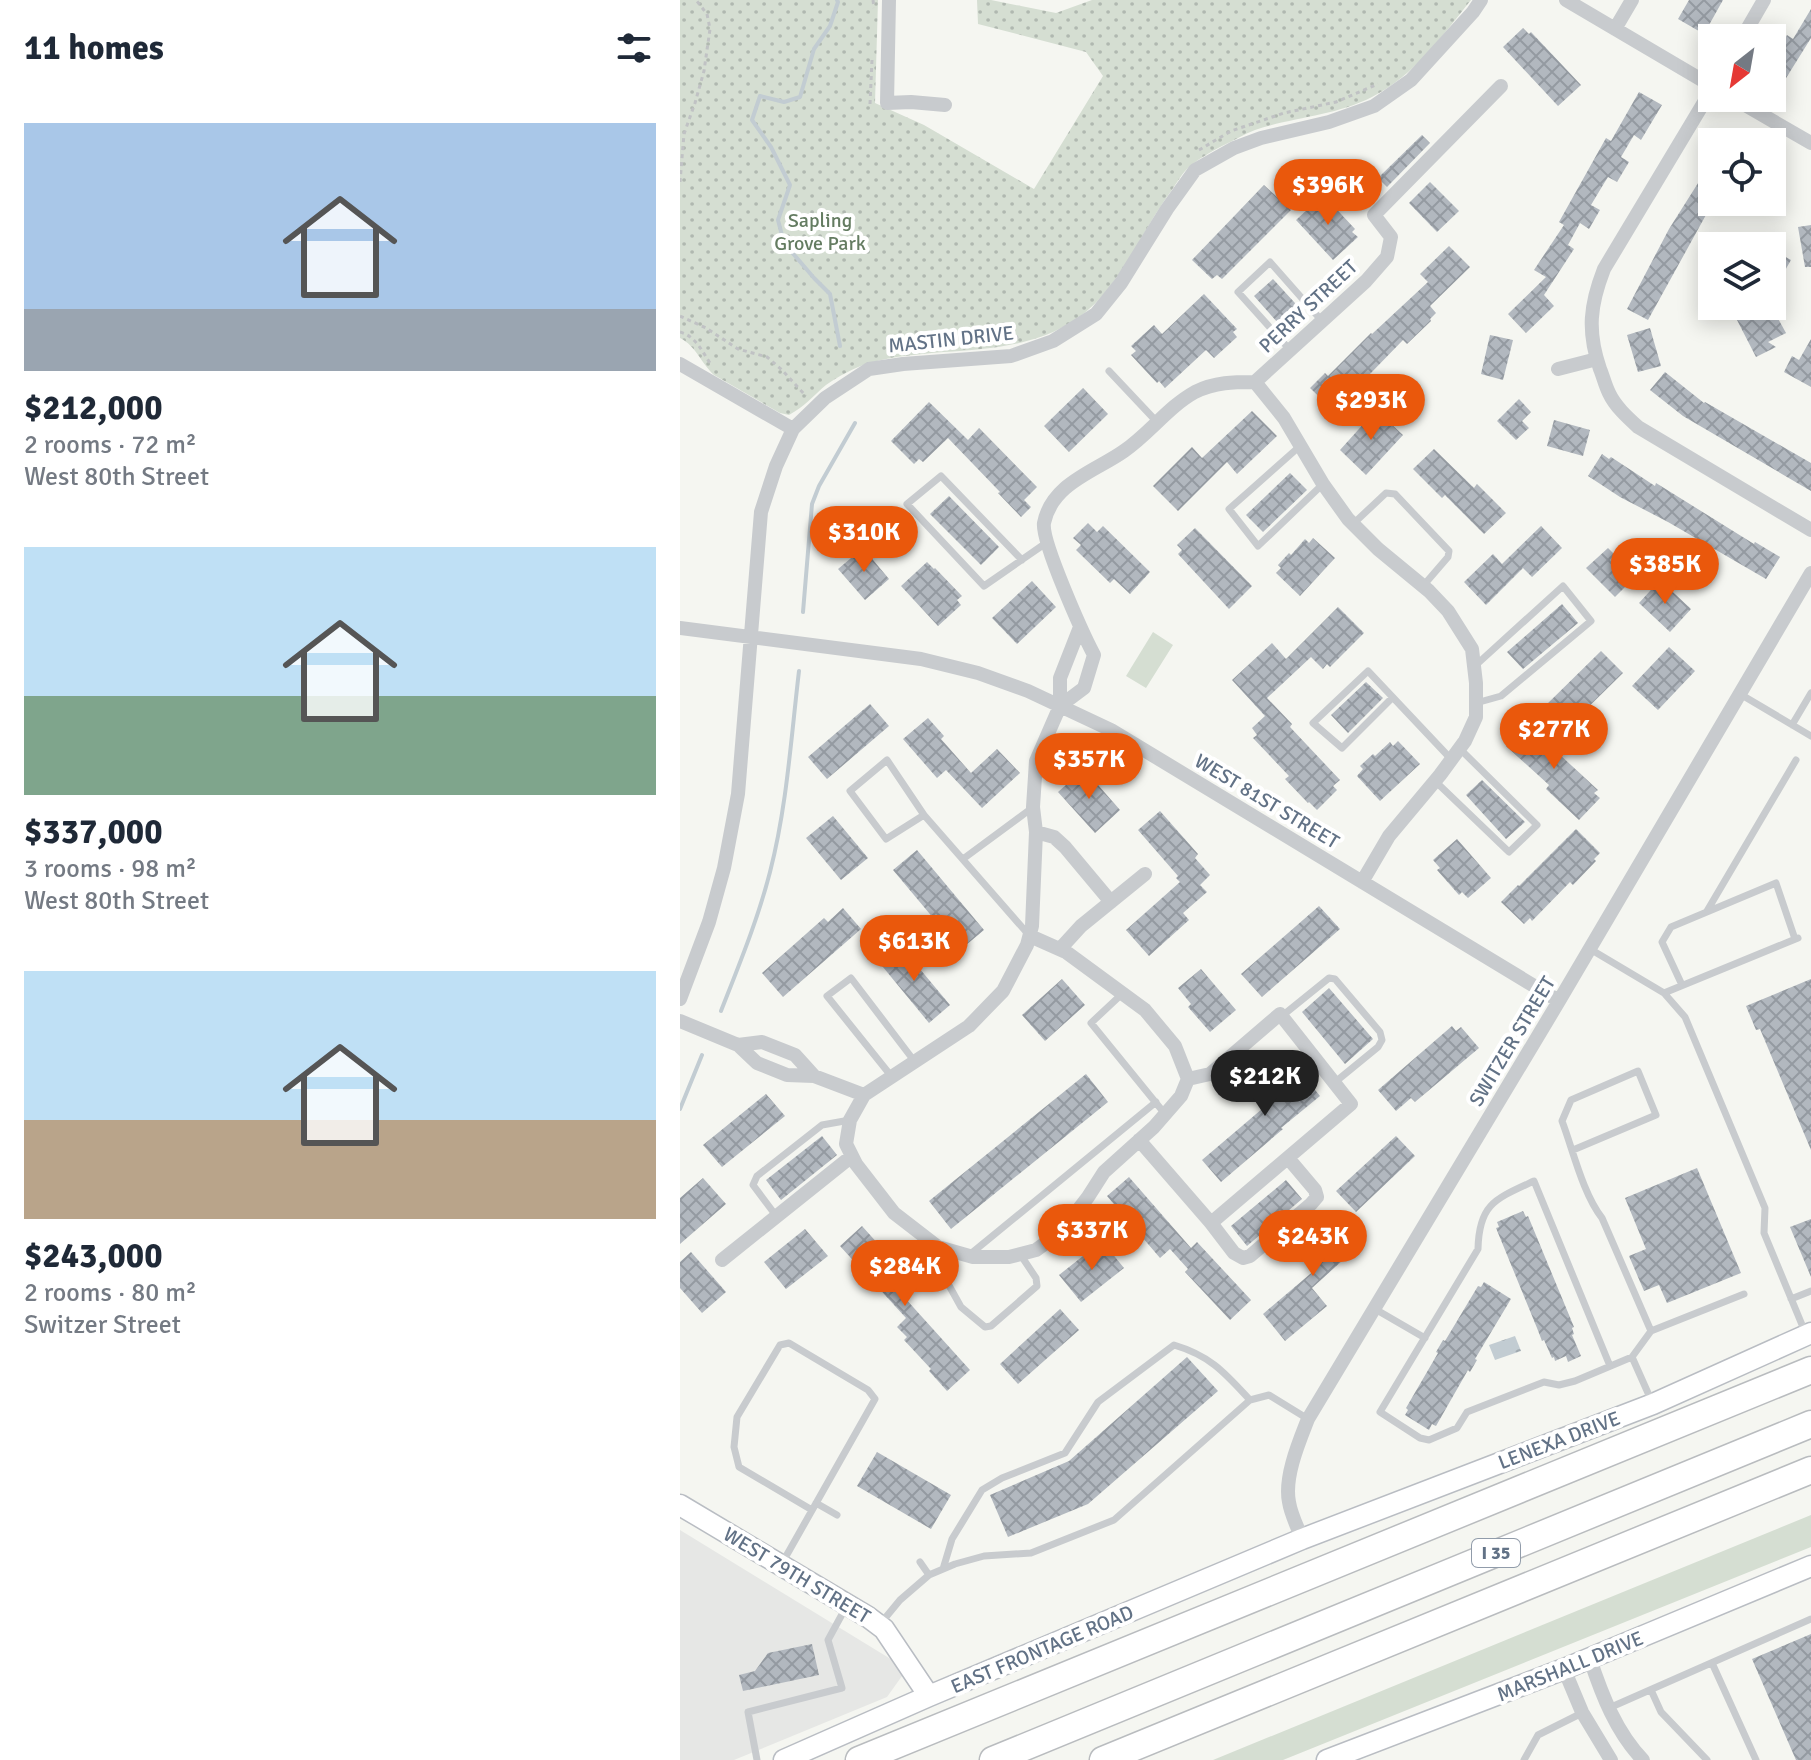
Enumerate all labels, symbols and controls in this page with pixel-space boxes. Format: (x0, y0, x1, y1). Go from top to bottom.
north arrow (1698, 24, 1786, 112)
map controls (1698, 24, 1786, 320)
icon: filters (612, 26, 656, 70)
text: 11 homes (24, 27, 164, 69)
button: locate (1698, 128, 1786, 216)
pin: $396K (1272, 159, 1384, 227)
text: $396K (1292, 169, 1364, 201)
icon: home (268, 175, 412, 319)
park label: Sapling Grove Park (774, 208, 866, 256)
button: layers (1698, 232, 1786, 320)
street label: PERRY STREET (1254, 254, 1363, 358)
street label: MASTIN DRIVE (887, 320, 1015, 359)
pin: $293K (1315, 374, 1427, 442)
text: $293K (1335, 384, 1407, 416)
text: $212,000 (24, 387, 163, 429)
text: 2 rooms · 72 m² (24, 429, 197, 461)
text: West 80th Street (24, 461, 209, 493)
pin: $310K (808, 506, 920, 574)
text: $310K (828, 516, 900, 548)
pin: $385K (1609, 538, 1721, 606)
text: $385K (1629, 548, 1701, 580)
icon: home (268, 599, 412, 743)
pin: $277K (1498, 703, 1610, 771)
text: $277K (1518, 713, 1590, 745)
pin: $357K (1033, 733, 1145, 801)
text: $357K (1053, 743, 1125, 775)
street label: WEST 81ST STREET (1190, 748, 1344, 855)
text: $337,000 (24, 811, 163, 853)
text: 3 rooms · 98 m² (24, 853, 197, 885)
text: West 80th Street (24, 885, 209, 917)
pin: $613K (858, 915, 970, 983)
text: $613K (878, 925, 950, 957)
street label: SWITZER STREET (1464, 972, 1561, 1111)
icon: home (268, 1023, 412, 1167)
pin: $212K (1209, 1050, 1321, 1118)
text: $212K (1229, 1060, 1301, 1092)
pin: $337K (1036, 1204, 1148, 1272)
pin: $243K (1257, 1210, 1369, 1278)
text: $337K (1056, 1214, 1128, 1246)
text: $243K (1277, 1220, 1349, 1252)
text: $243,000 (24, 1235, 163, 1277)
pin: $284K (849, 1240, 961, 1308)
text: $284K (869, 1250, 941, 1282)
text: 2 rooms · 80 m² (24, 1277, 197, 1309)
text: Switzer Street (24, 1309, 181, 1341)
street label: LENEXA DRIVE (1495, 1406, 1624, 1475)
street label: WEST 79TH STREET (719, 1522, 875, 1629)
road number: I 35 (1472, 1539, 1520, 1567)
street label: EAST FRONTAGE ROAD (947, 1600, 1137, 1699)
street label: MARSHALL DRIVE (1493, 1626, 1647, 1707)

